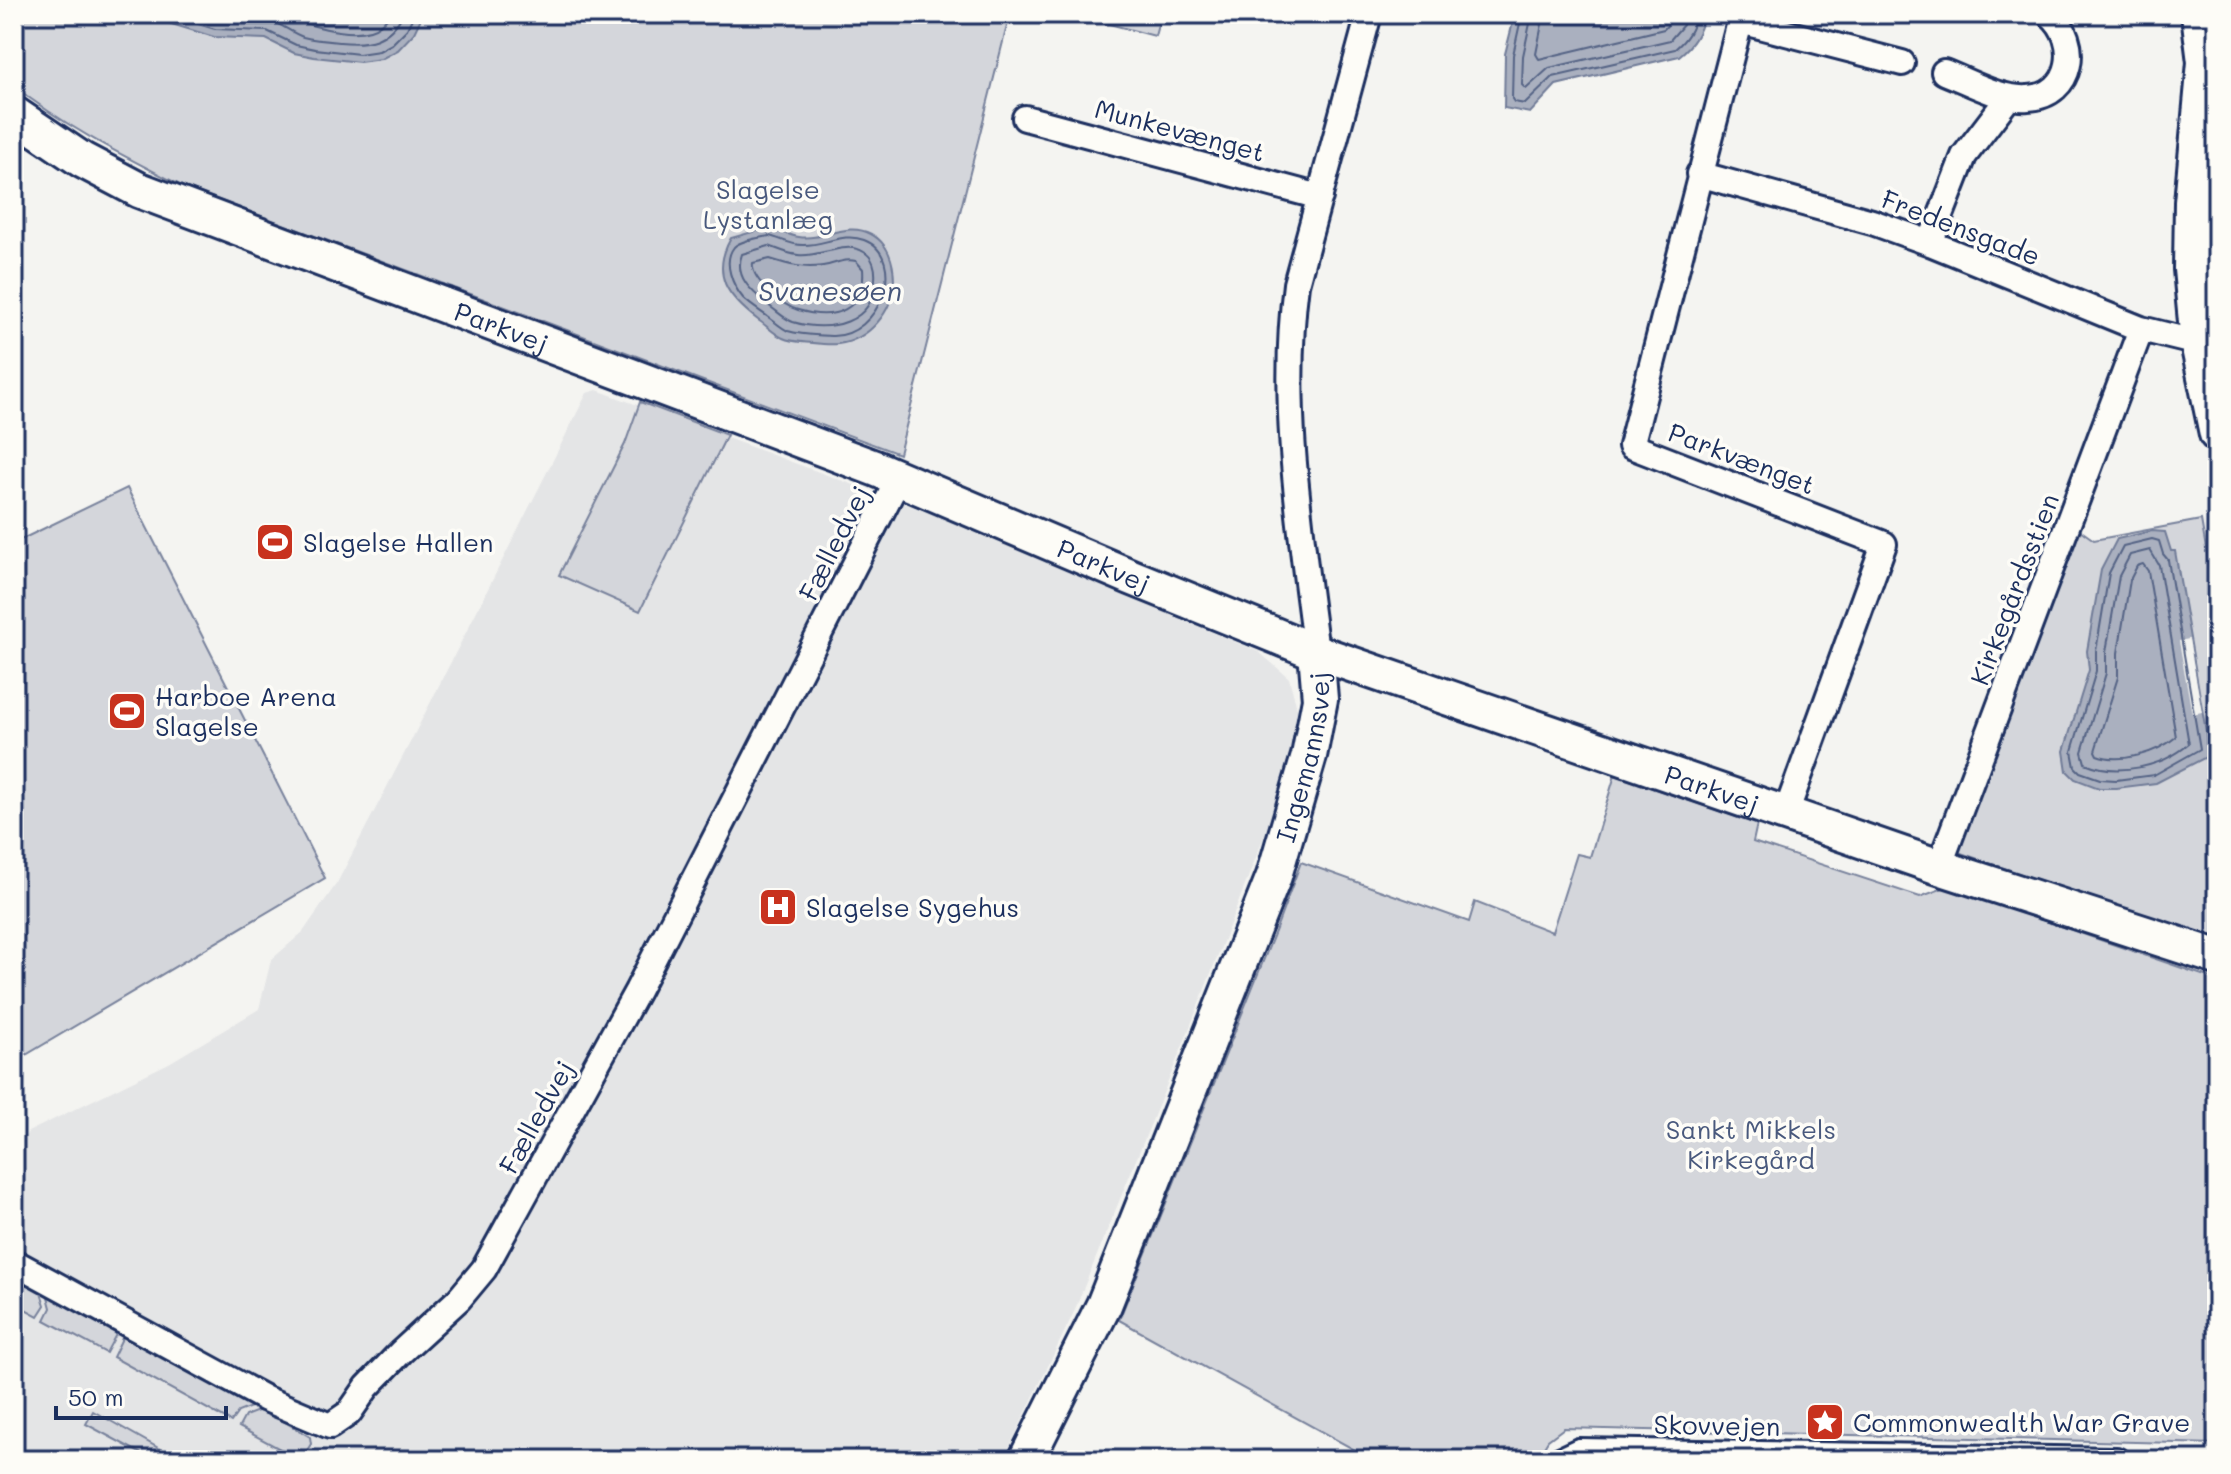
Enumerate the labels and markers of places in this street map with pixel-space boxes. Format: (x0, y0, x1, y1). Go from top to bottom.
sports icon: Slagelse Hallen (254, 521, 296, 563)
place label: Slagelse Hallen (303, 525, 493, 559)
place label: Harboe Arena Slagelse (155, 679, 337, 743)
sports icon: Harboe Arena Slagelse (106, 690, 148, 732)
hospital icon: Slagelse Sygehus (757, 886, 799, 928)
place label: Slagelse Sygehus (806, 890, 1019, 924)
place icon: Commonwealth War Grave (1804, 1401, 1846, 1443)
place label: Commonwealth War Grave (1853, 1405, 2190, 1439)

